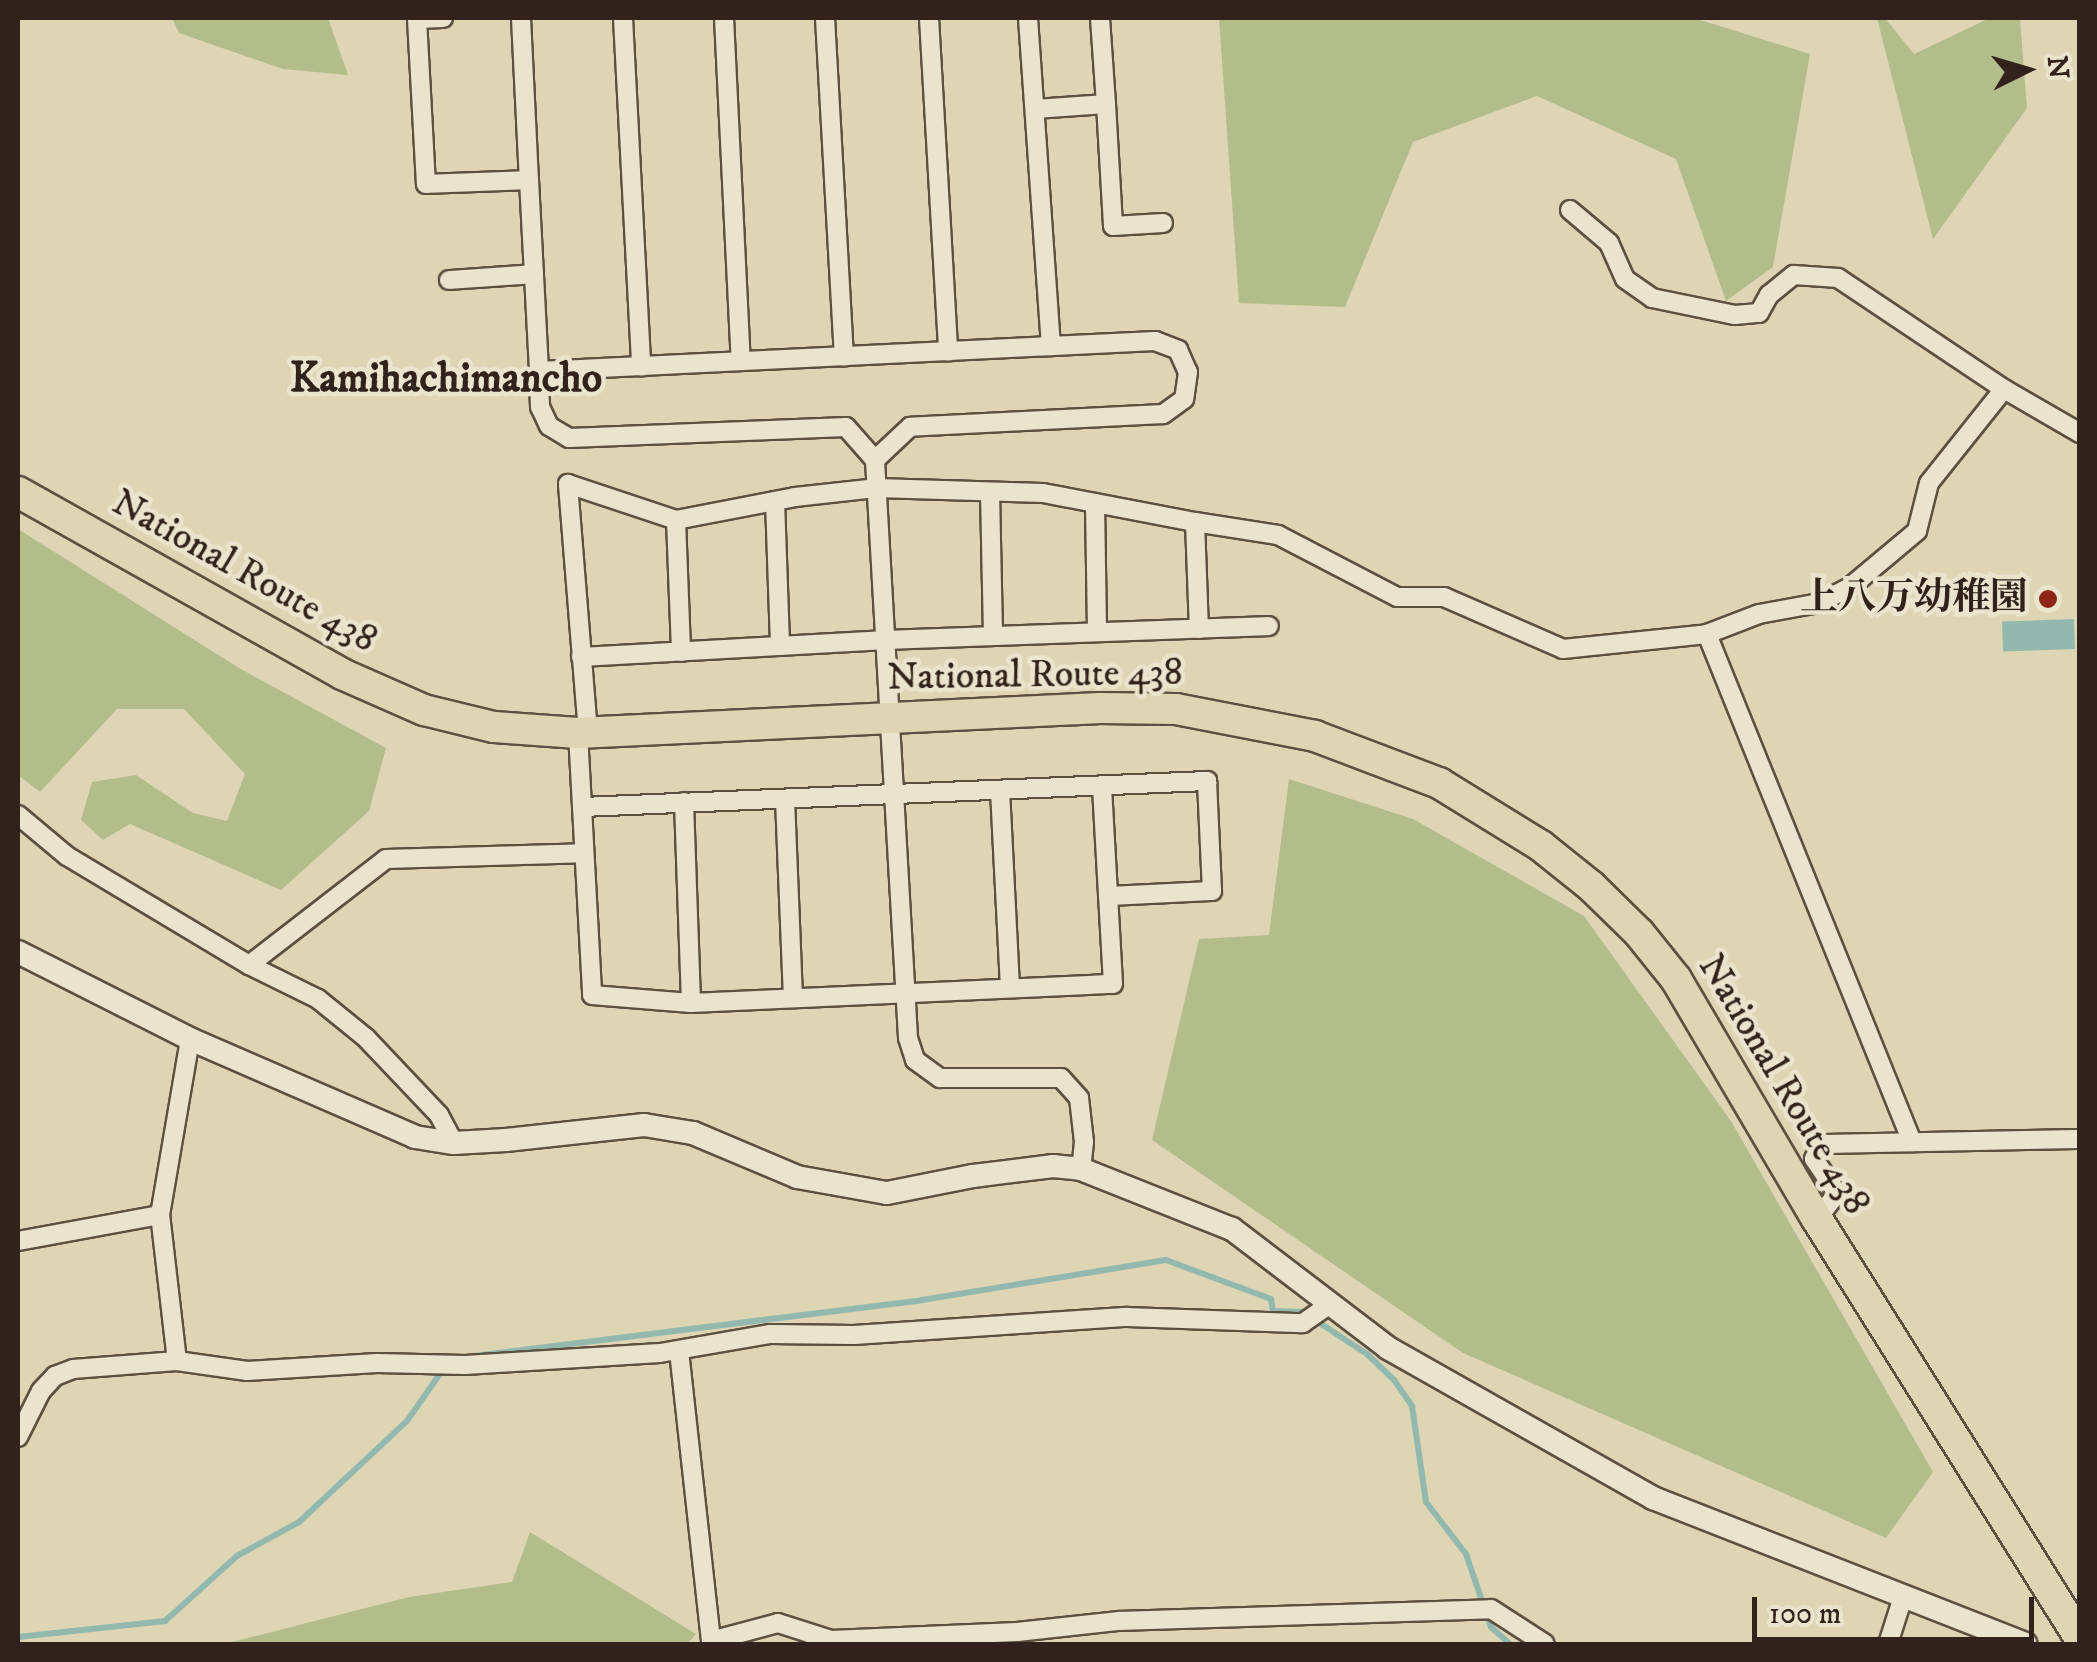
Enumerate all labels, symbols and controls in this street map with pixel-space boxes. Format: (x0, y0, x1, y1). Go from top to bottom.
north arrow (1977, 20, 2077, 120)
text: N (2039, 54, 2076, 80)
district label: Kamihachimancho (290, 354, 602, 404)
street label: National Route 438 (104, 480, 384, 664)
place label: 上八万幼稚園 (1800, 576, 2028, 622)
marker: 上八万幼稚園 (2037, 588, 2059, 610)
street label: National Route 438 (887, 651, 1183, 701)
street label: National Route 438 (1687, 947, 1879, 1223)
scale bar (1757, 1577, 2040, 1639)
text: 100 m (1769, 1596, 1841, 1633)

